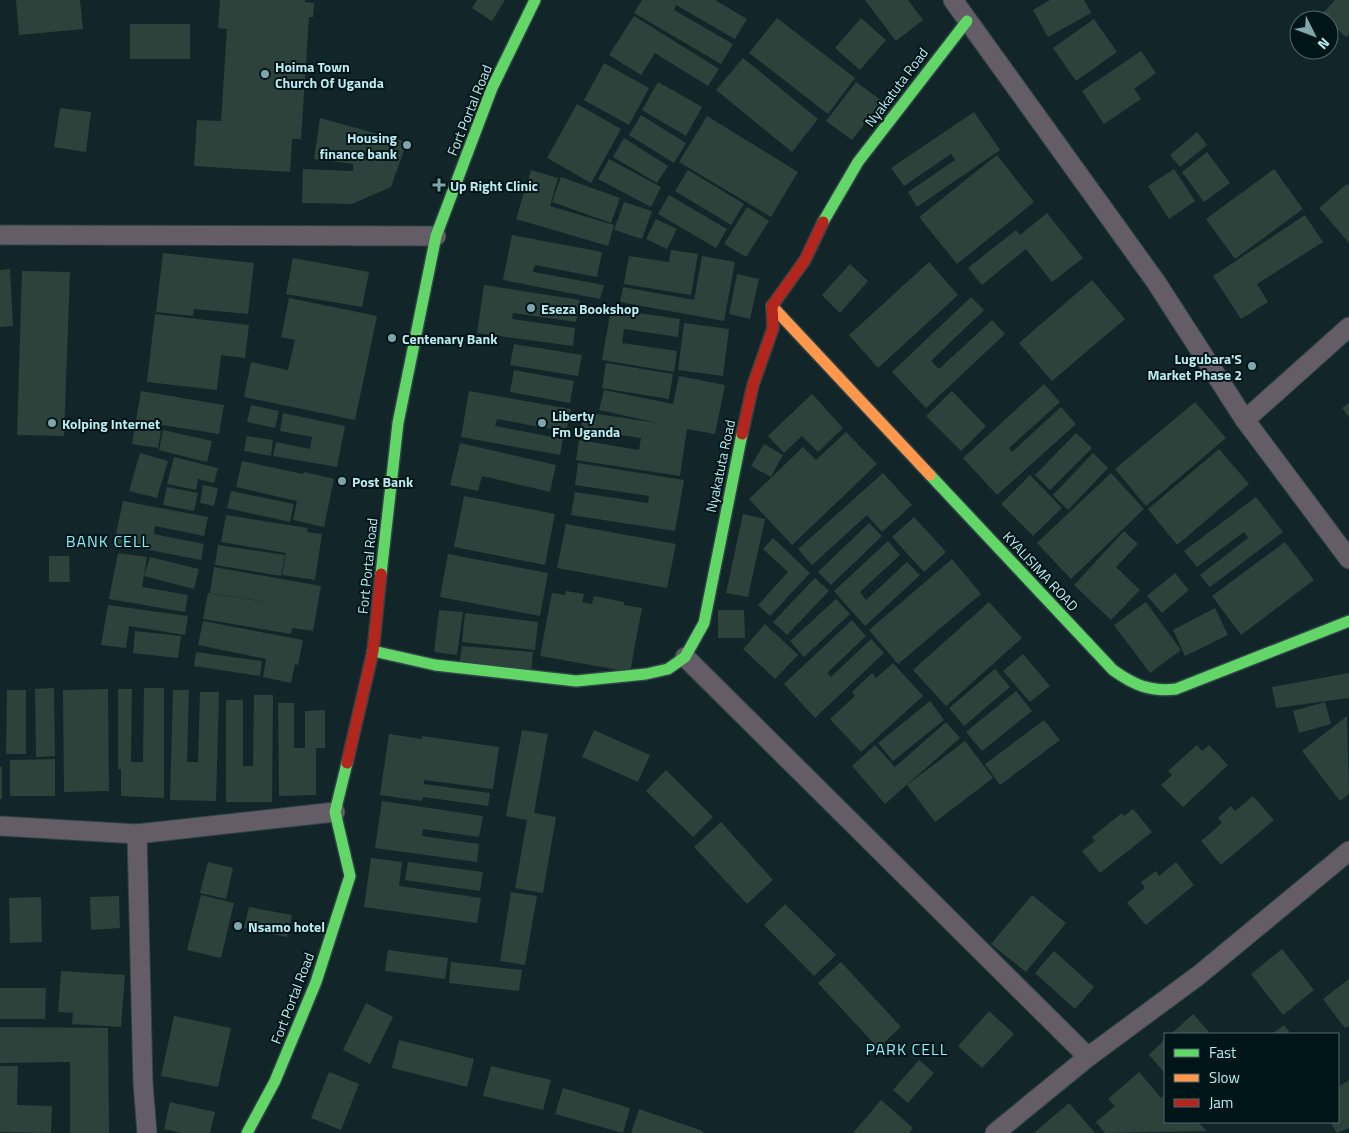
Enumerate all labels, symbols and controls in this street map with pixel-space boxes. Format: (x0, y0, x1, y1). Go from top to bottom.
north arrow (1289, 10, 1339, 60)
text: N (1313, 33, 1335, 55)
street label: Nyakatuta Road (859, 43, 933, 131)
place label: Hoima Town Church Of Uganda (275, 56, 384, 93)
street label: Fort Portal Road (441, 61, 497, 159)
marker: Hoima Town Church Of Uganda (259, 68, 271, 80)
place label: Housing finance bank (320, 127, 398, 164)
marker: Housing finance bank (401, 139, 413, 151)
place label: Up Right Clinic (450, 175, 538, 196)
marker: Up Right Clinic (432, 178, 446, 192)
place label: Eseza Bookshop (541, 298, 640, 319)
marker: Eseza Bookshop (525, 302, 537, 314)
place label: Centenary Bank (402, 328, 498, 349)
marker: Centenary Bank (386, 332, 398, 344)
place label: Lugubara'S Market Phase 2 (1147, 348, 1242, 385)
marker: Lugubara'S Market Phase 2 (1246, 360, 1258, 372)
place label: Liberty Fm Uganda (552, 405, 620, 442)
place label: Kolping Internet (62, 413, 160, 434)
marker: Kolping Internet (46, 417, 58, 429)
marker: Liberty Fm Uganda (536, 417, 548, 429)
street label: Nyakatuta Road (700, 418, 740, 514)
place label: Post Bank (352, 471, 414, 492)
marker: Post Bank (336, 475, 348, 487)
street label: Fort Portal Road (352, 517, 382, 615)
street label: KYALISIMA ROAD (998, 526, 1084, 616)
district label: BANK CELL (66, 529, 150, 553)
place label: Nsamo hotel (248, 916, 325, 937)
marker: Nsamo hotel (232, 920, 244, 932)
street label: Fort Portal Road (265, 949, 319, 1047)
legend (1164, 1033, 1339, 1123)
district label: PARK CELL (866, 1037, 948, 1061)
text: Fast (1209, 1041, 1237, 1064)
text: Slow (1209, 1066, 1240, 1089)
text: Jam (1209, 1091, 1233, 1114)

